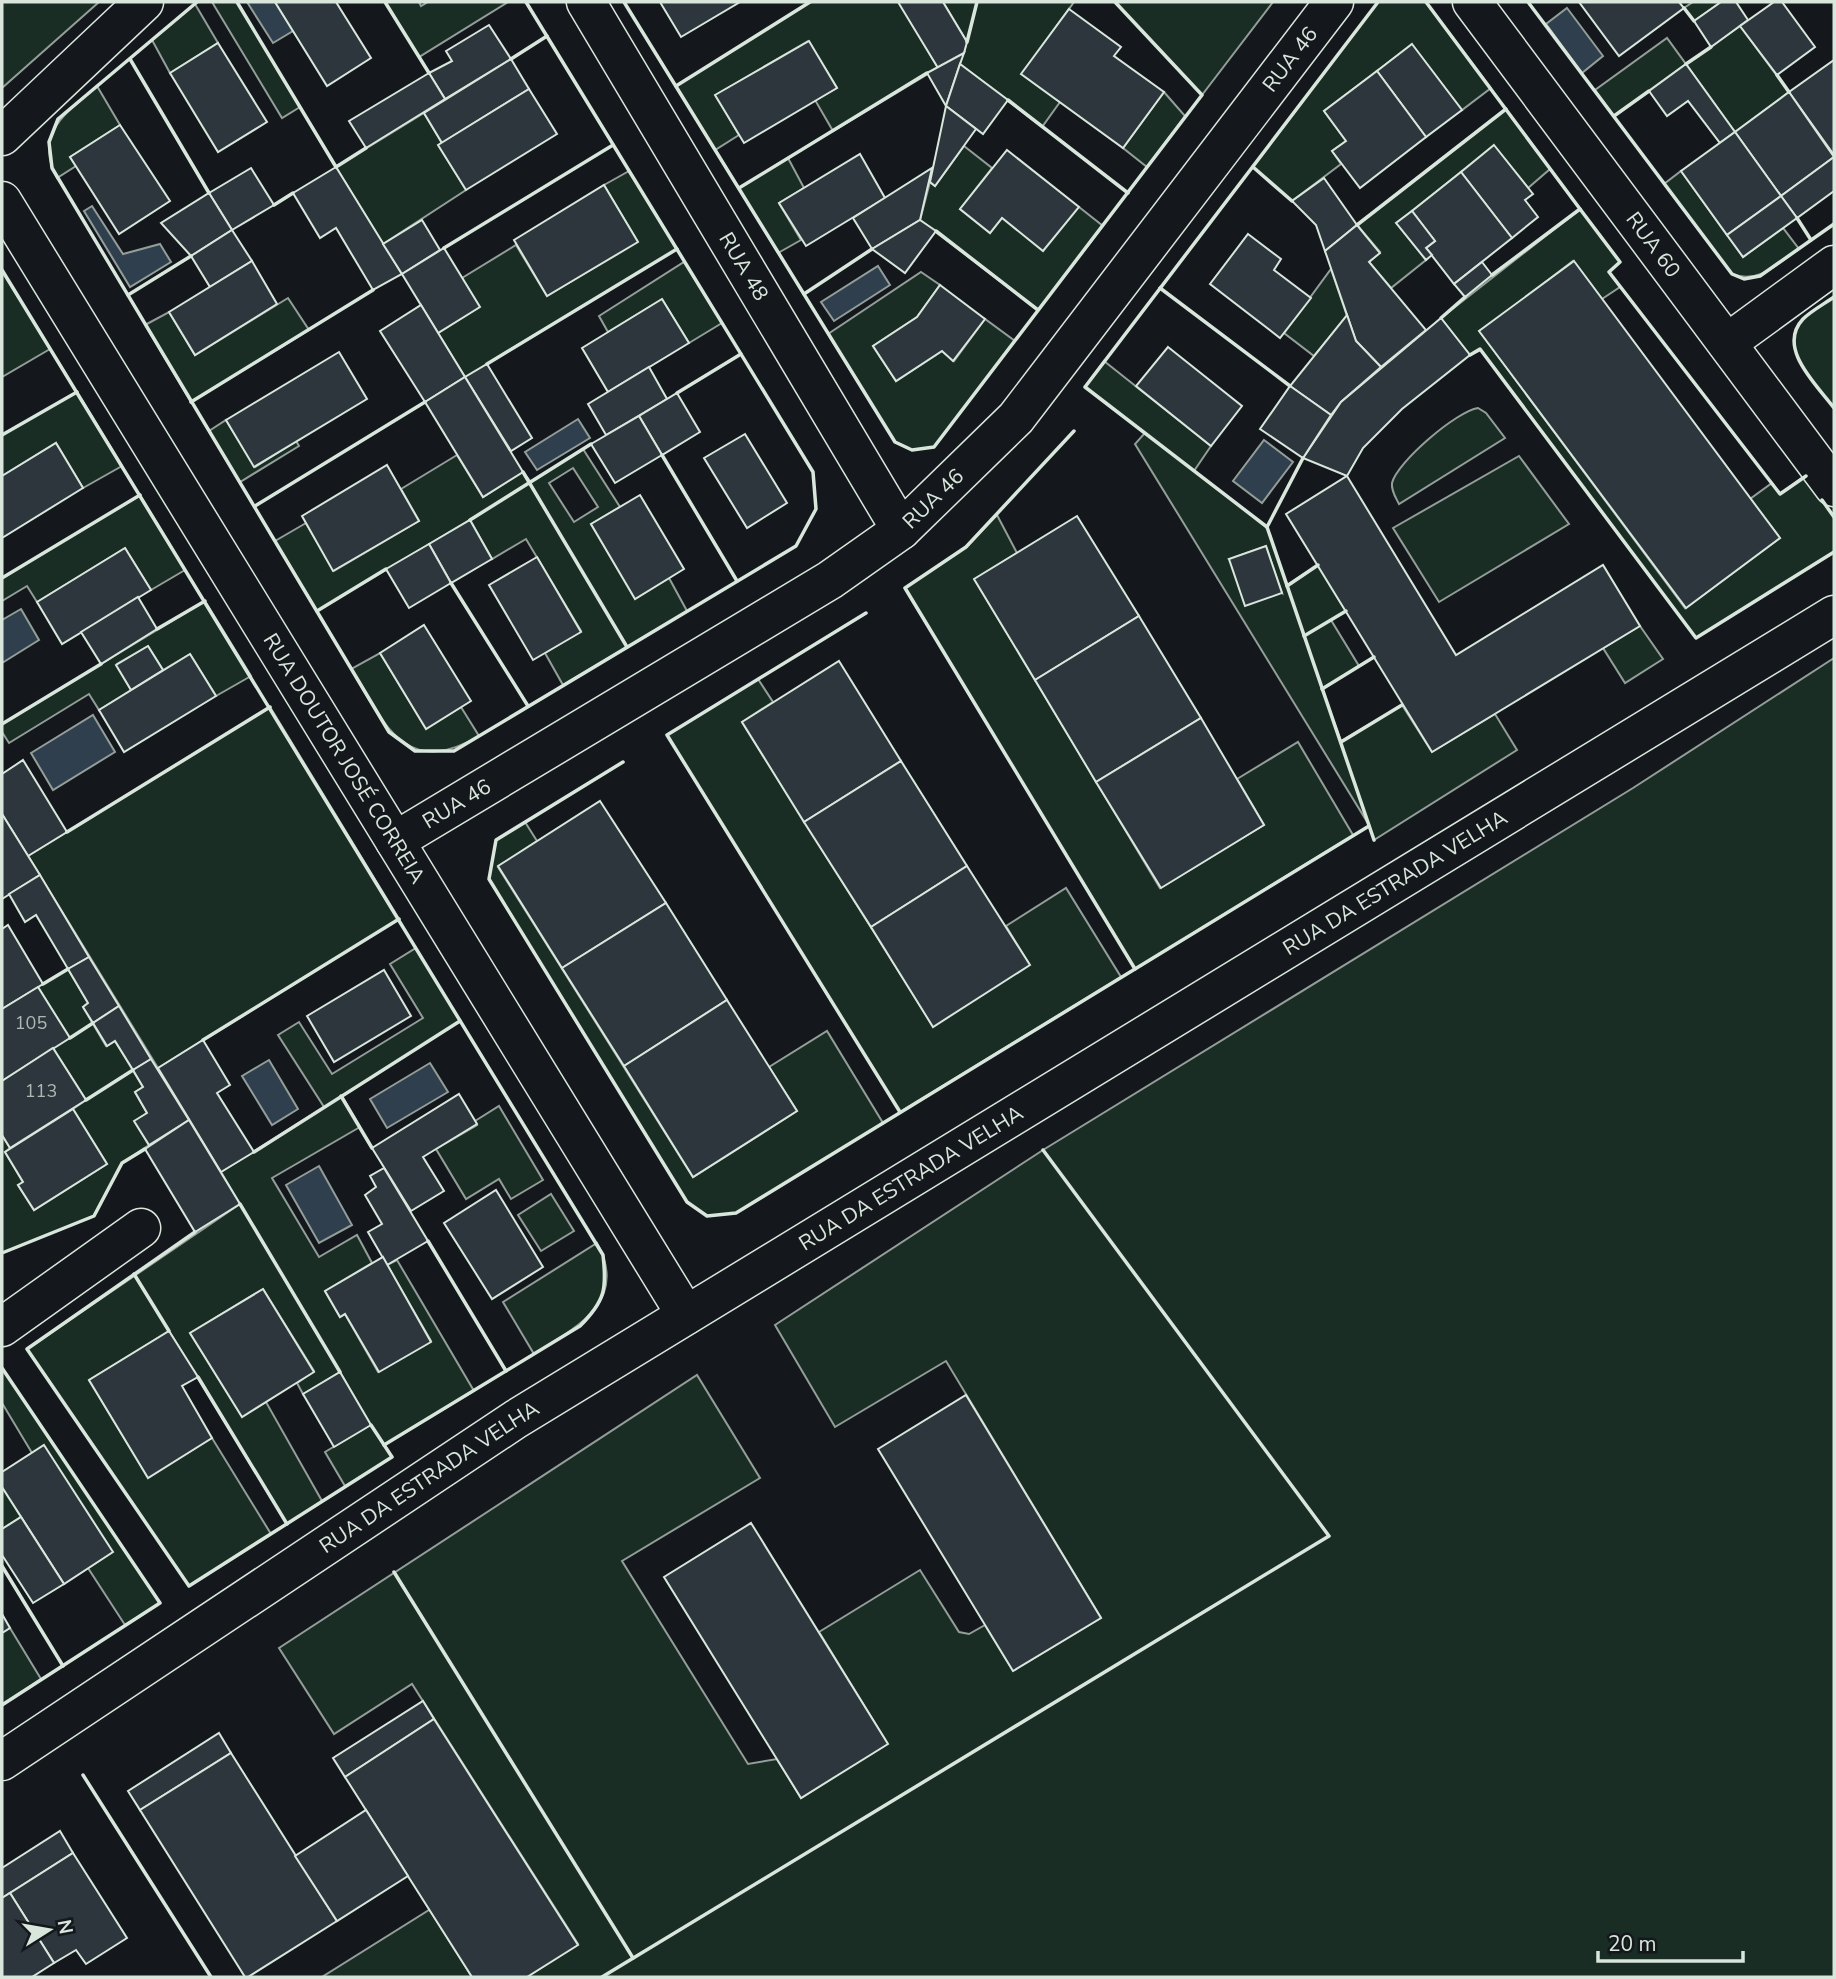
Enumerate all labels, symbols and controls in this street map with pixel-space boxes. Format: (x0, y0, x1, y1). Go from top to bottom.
street label: RUA 46 (1256, 21, 1324, 98)
street label: RUA 60 (1620, 206, 1687, 283)
street label: RUA 48 (713, 227, 775, 306)
street label: RUA 46 (896, 462, 970, 535)
street label: RUA DOUTOR JOSÉ CORREIA (257, 628, 432, 889)
street label: RUA 46 (417, 773, 496, 835)
street label: RUA DA ESTRADA VELHA (1278, 804, 1512, 962)
house number: 105 (15, 1011, 47, 1035)
house number: 113 (25, 1079, 57, 1103)
street label: RUA DA ESTRADA VELHA (794, 1099, 1028, 1257)
street label: RUA DA ESTRADA VELHA (314, 1394, 544, 1560)
north arrow (14, 1895, 84, 1965)
text: N (51, 1917, 79, 1936)
scale bar (1598, 1920, 1743, 1964)
text: 20 m (1608, 1930, 1657, 1958)

